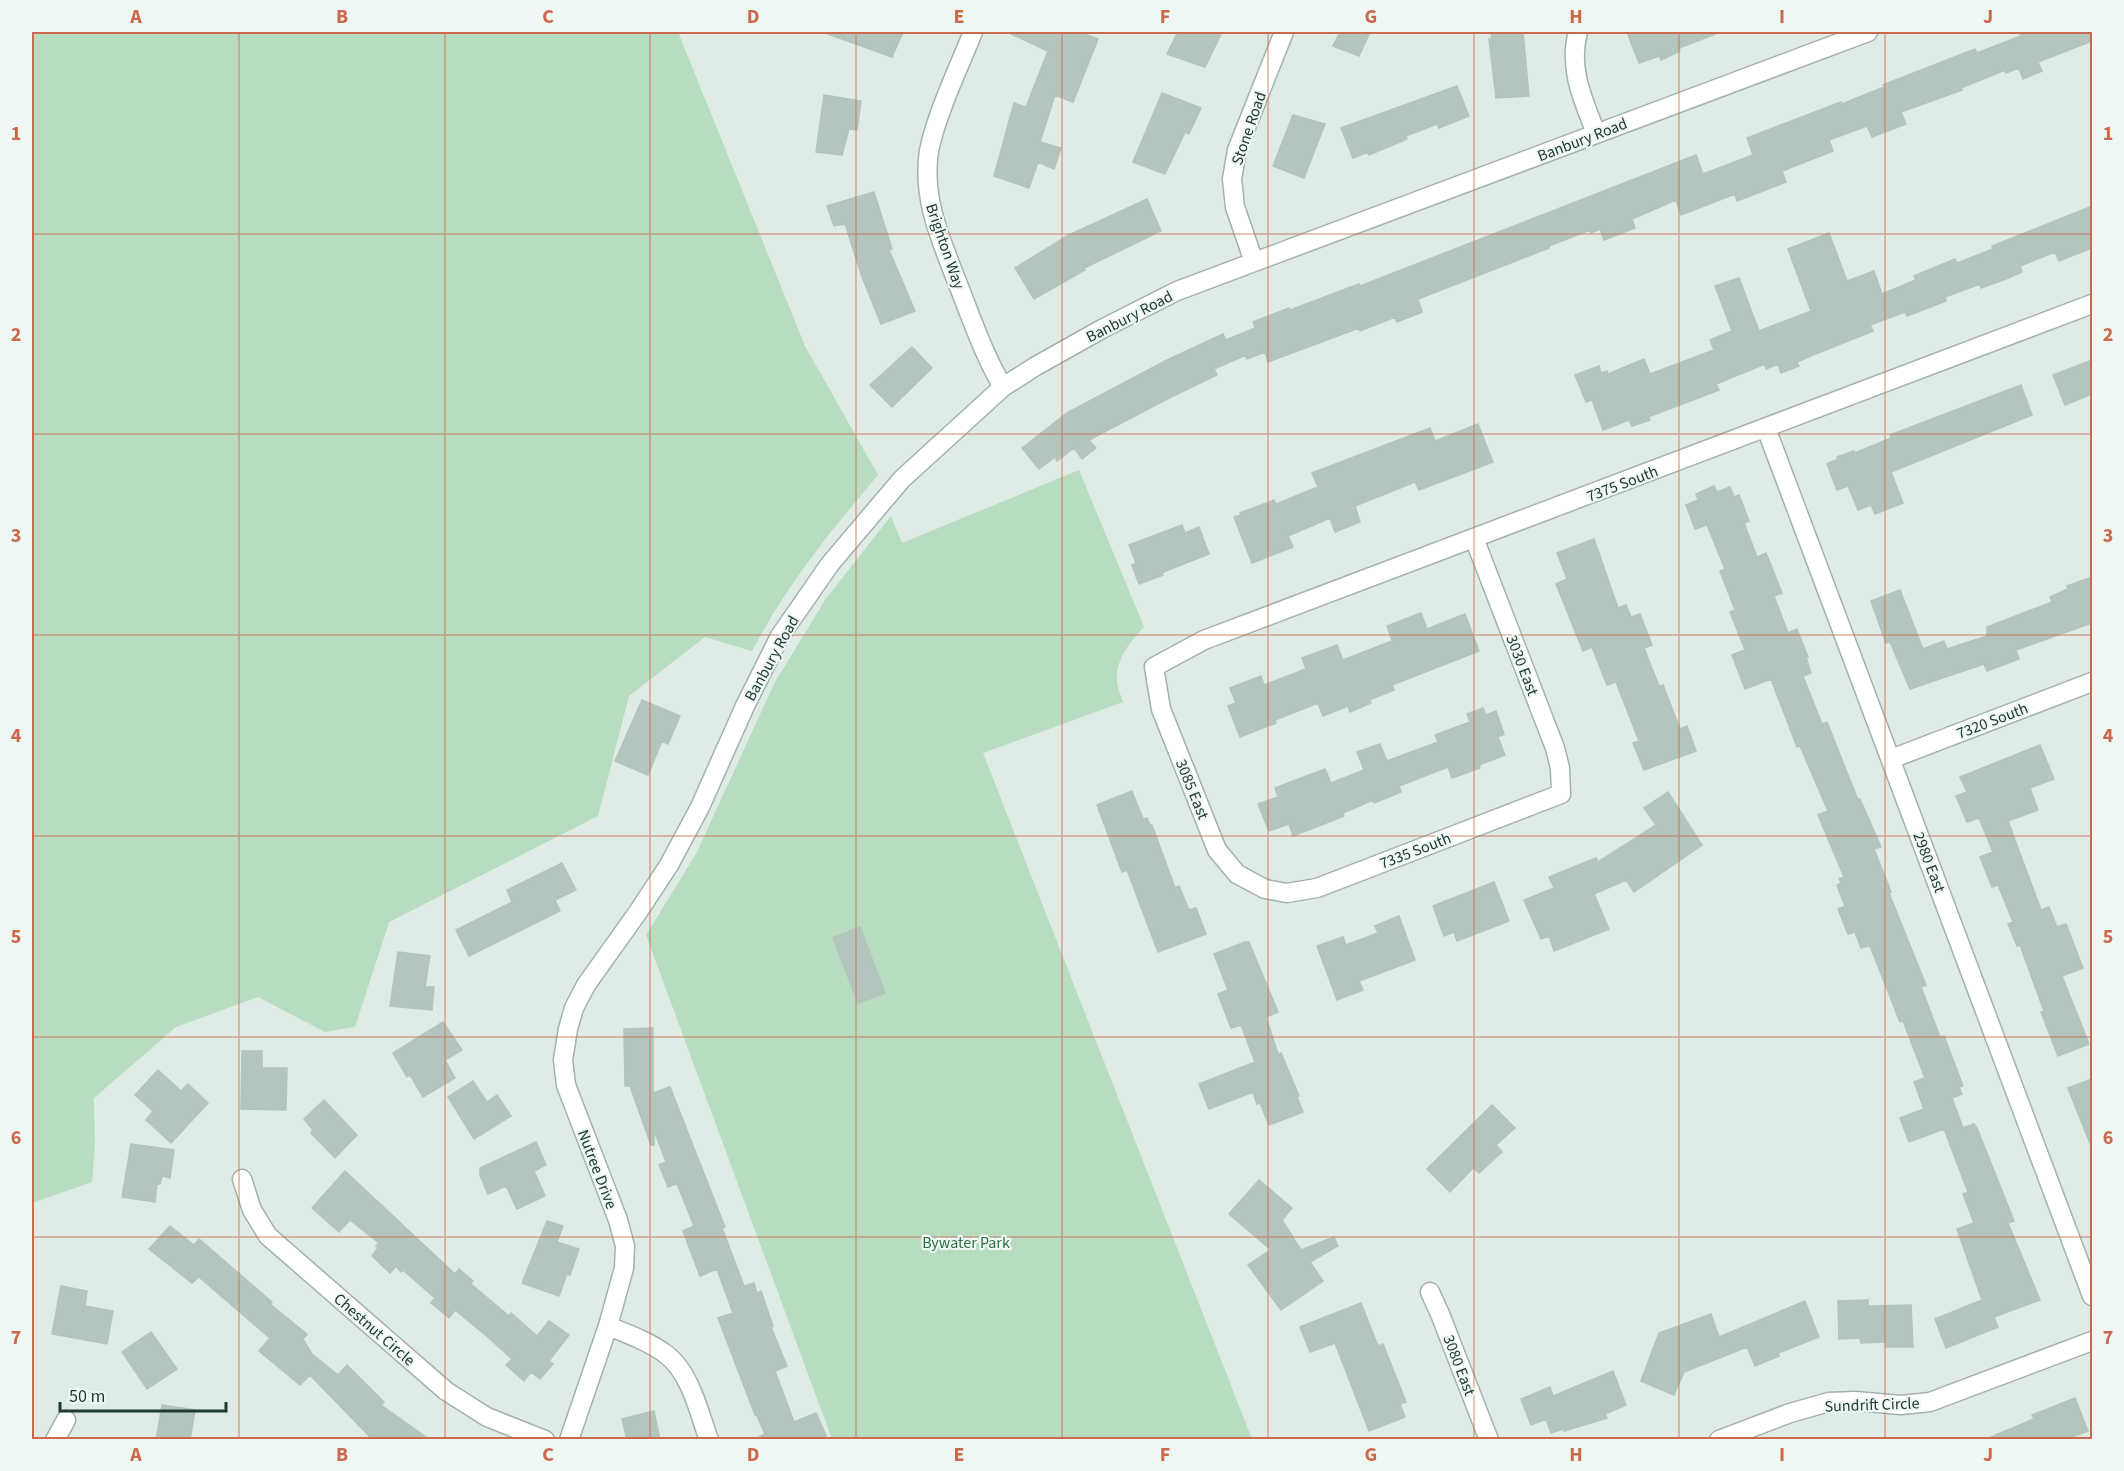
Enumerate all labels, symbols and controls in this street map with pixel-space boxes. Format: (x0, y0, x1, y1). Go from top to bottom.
text: A (129, 3, 142, 31)
text: B (336, 3, 348, 31)
text: C (542, 3, 554, 31)
text: D (747, 3, 759, 31)
text: E (954, 3, 964, 31)
text: F (1160, 3, 1170, 31)
text: G (1365, 3, 1377, 31)
text: H (1569, 3, 1583, 31)
text: I (1779, 3, 1785, 31)
text: J (1983, 3, 1993, 31)
street label: Stone Road (1226, 89, 1272, 168)
street label: Banbury Road (1534, 113, 1631, 167)
text: 1 (11, 120, 21, 148)
text: 1 (2103, 120, 2113, 148)
street label: Brighton Way (920, 201, 970, 293)
street label: Banbury Road (1082, 286, 1177, 348)
text: 2 (11, 321, 21, 349)
text: 2 (2103, 321, 2113, 349)
street label: 7375 South (1583, 460, 1661, 508)
text: 3 (11, 522, 21, 550)
text: 3 (2103, 522, 2113, 550)
street label: Banbury Road (739, 612, 804, 705)
street label: 3030 East (1500, 632, 1544, 699)
street label: 7320 South (1953, 697, 2031, 745)
text: 4 (11, 722, 22, 750)
text: 4 (2103, 722, 2114, 750)
street label: 3085 East (1170, 756, 1214, 823)
street label: 7335 South (1376, 827, 1454, 875)
street label: 2980 East (1907, 829, 1951, 896)
text: 5 (11, 923, 21, 951)
text: 5 (2103, 923, 2113, 951)
text: 6 (11, 1124, 21, 1152)
text: 6 (2103, 1124, 2113, 1152)
street label: Nutree Drive (572, 1126, 622, 1212)
park label: Bywater Park (922, 1232, 1010, 1254)
street label: Chestnut Circle (329, 1288, 420, 1371)
text: 7 (11, 1324, 21, 1352)
text: 7 (2103, 1324, 2113, 1352)
street label: 3080 East (1437, 1332, 1481, 1399)
scale bar (60, 1375, 226, 1413)
text: 50 m (69, 1384, 105, 1409)
street label: Sundrift Circle (1824, 1392, 1920, 1418)
text: A (129, 1441, 142, 1469)
text: B (336, 1441, 348, 1469)
text: C (542, 1441, 554, 1469)
text: D (747, 1441, 759, 1469)
text: E (954, 1441, 964, 1469)
text: F (1160, 1441, 1170, 1469)
text: G (1365, 1441, 1377, 1469)
text: H (1569, 1441, 1583, 1469)
text: I (1779, 1441, 1785, 1469)
text: J (1983, 1441, 1993, 1469)

